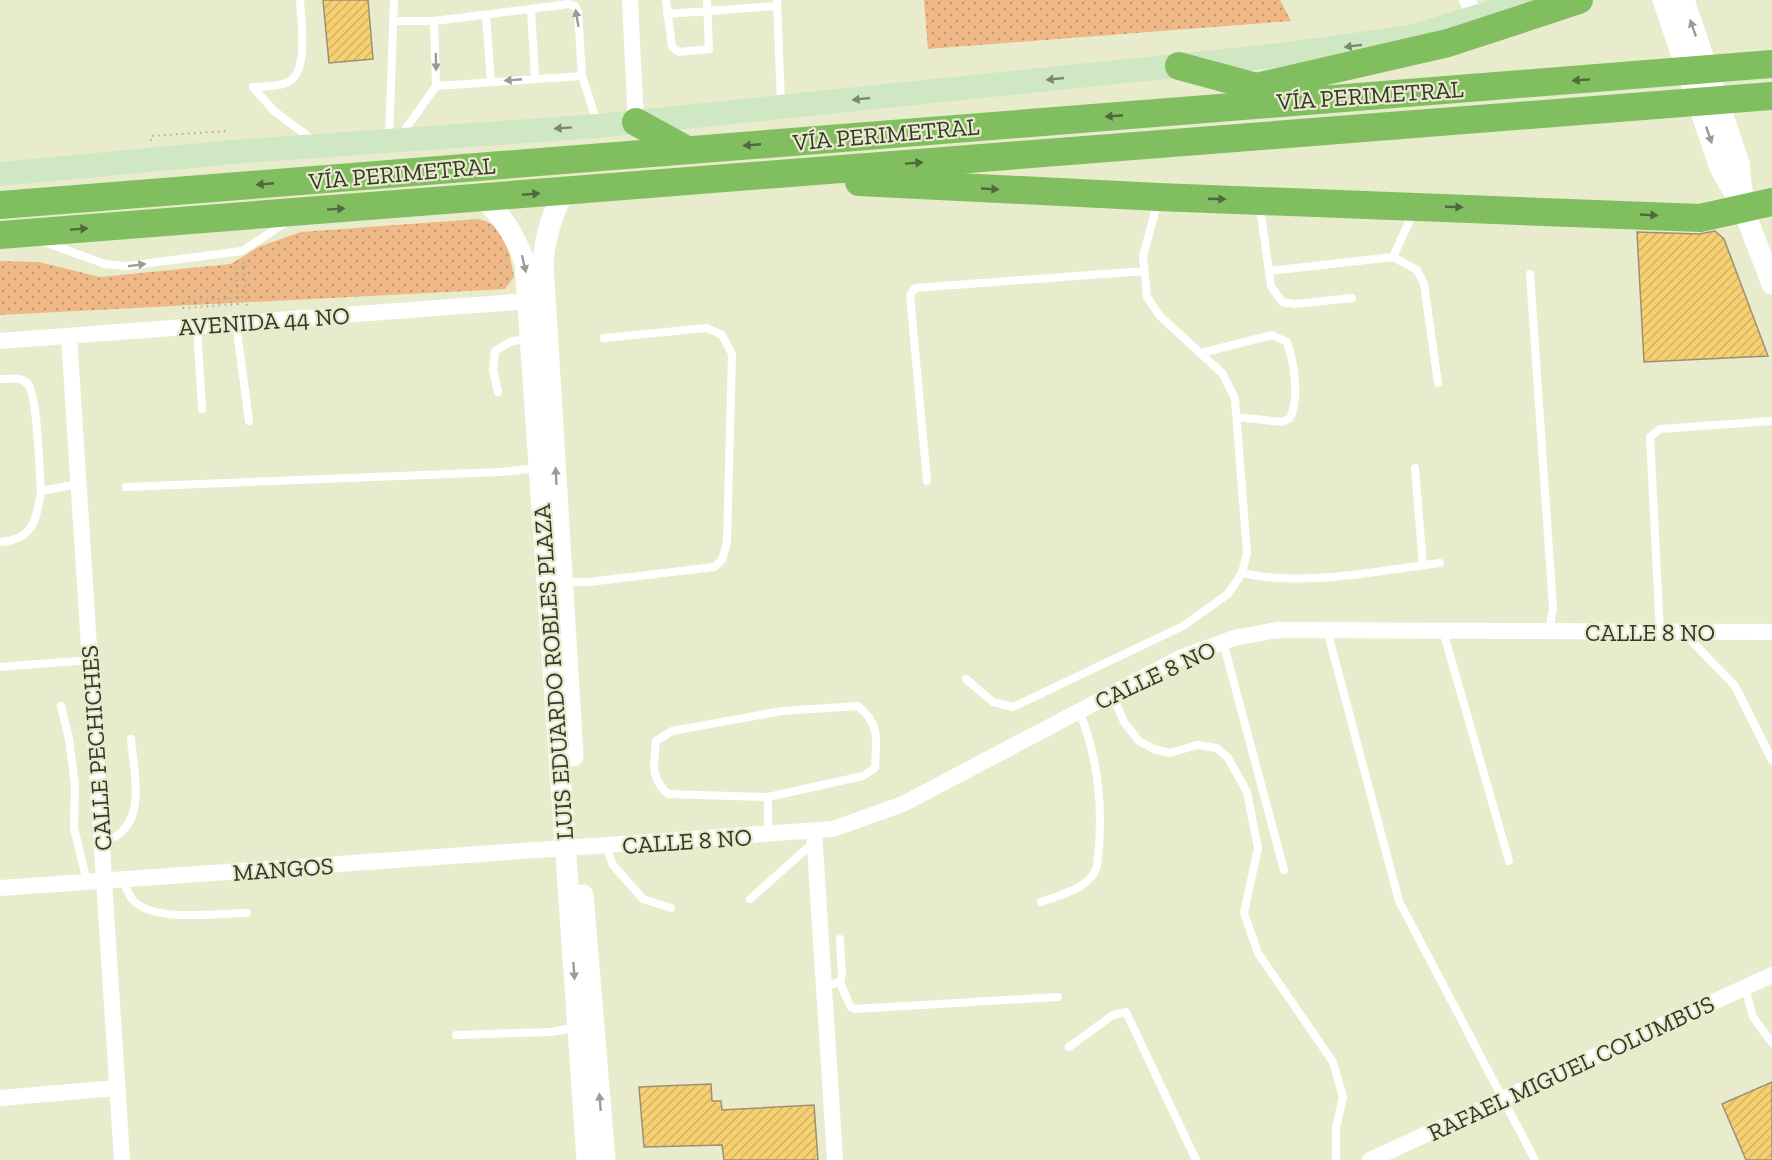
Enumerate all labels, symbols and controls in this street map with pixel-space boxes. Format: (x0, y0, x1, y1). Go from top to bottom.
one-way arrow (572, 8, 581, 27)
one-way arrow (1688, 19, 1698, 37)
one-way arrow (1344, 42, 1363, 51)
one-way arrow (431, 52, 440, 71)
one-way arrow (1046, 74, 1065, 84)
street label: VÍA PERIMETRAL (1275, 74, 1464, 116)
one-way arrow (504, 75, 523, 85)
one-way arrow (1571, 75, 1590, 85)
one-way arrow (852, 94, 871, 104)
street label: VÍA PERIMETRAL (790, 111, 981, 157)
one-way arrow (1105, 112, 1124, 121)
one-way arrow (553, 123, 572, 133)
one-way arrow (1704, 126, 1714, 144)
one-way arrow (743, 140, 762, 150)
street label: VÍA PERIMETRAL (306, 150, 497, 196)
one-way arrow (904, 158, 923, 168)
one-way arrow (255, 179, 274, 189)
one-way arrow (981, 184, 1000, 193)
one-way arrow (521, 189, 540, 199)
one-way arrow (1208, 194, 1227, 204)
one-way arrow (1444, 203, 1463, 212)
one-way arrow (327, 204, 346, 214)
one-way arrow (1639, 211, 1658, 220)
one-way arrow (70, 224, 89, 234)
one-way arrow (520, 255, 529, 274)
one-way arrow (128, 260, 147, 270)
street label: AVENIDA 44 NO (177, 301, 351, 341)
one-way arrow (551, 467, 561, 486)
street label: LUIS EDUARDO ROBLES PLAZA (527, 503, 579, 841)
street label: CALLE 8 NO (1585, 618, 1715, 647)
street label: CALLE 8 NO (1090, 634, 1220, 716)
street label: CALLE PECHICHES (74, 644, 118, 852)
street label: CALLE 8 NO (621, 822, 753, 860)
street label: MANGOS (232, 851, 334, 887)
one-way arrow (569, 962, 578, 981)
street label: RAFAEL MIGUEL COLUMBUS (1423, 989, 1719, 1147)
one-way arrow (595, 1092, 605, 1111)

